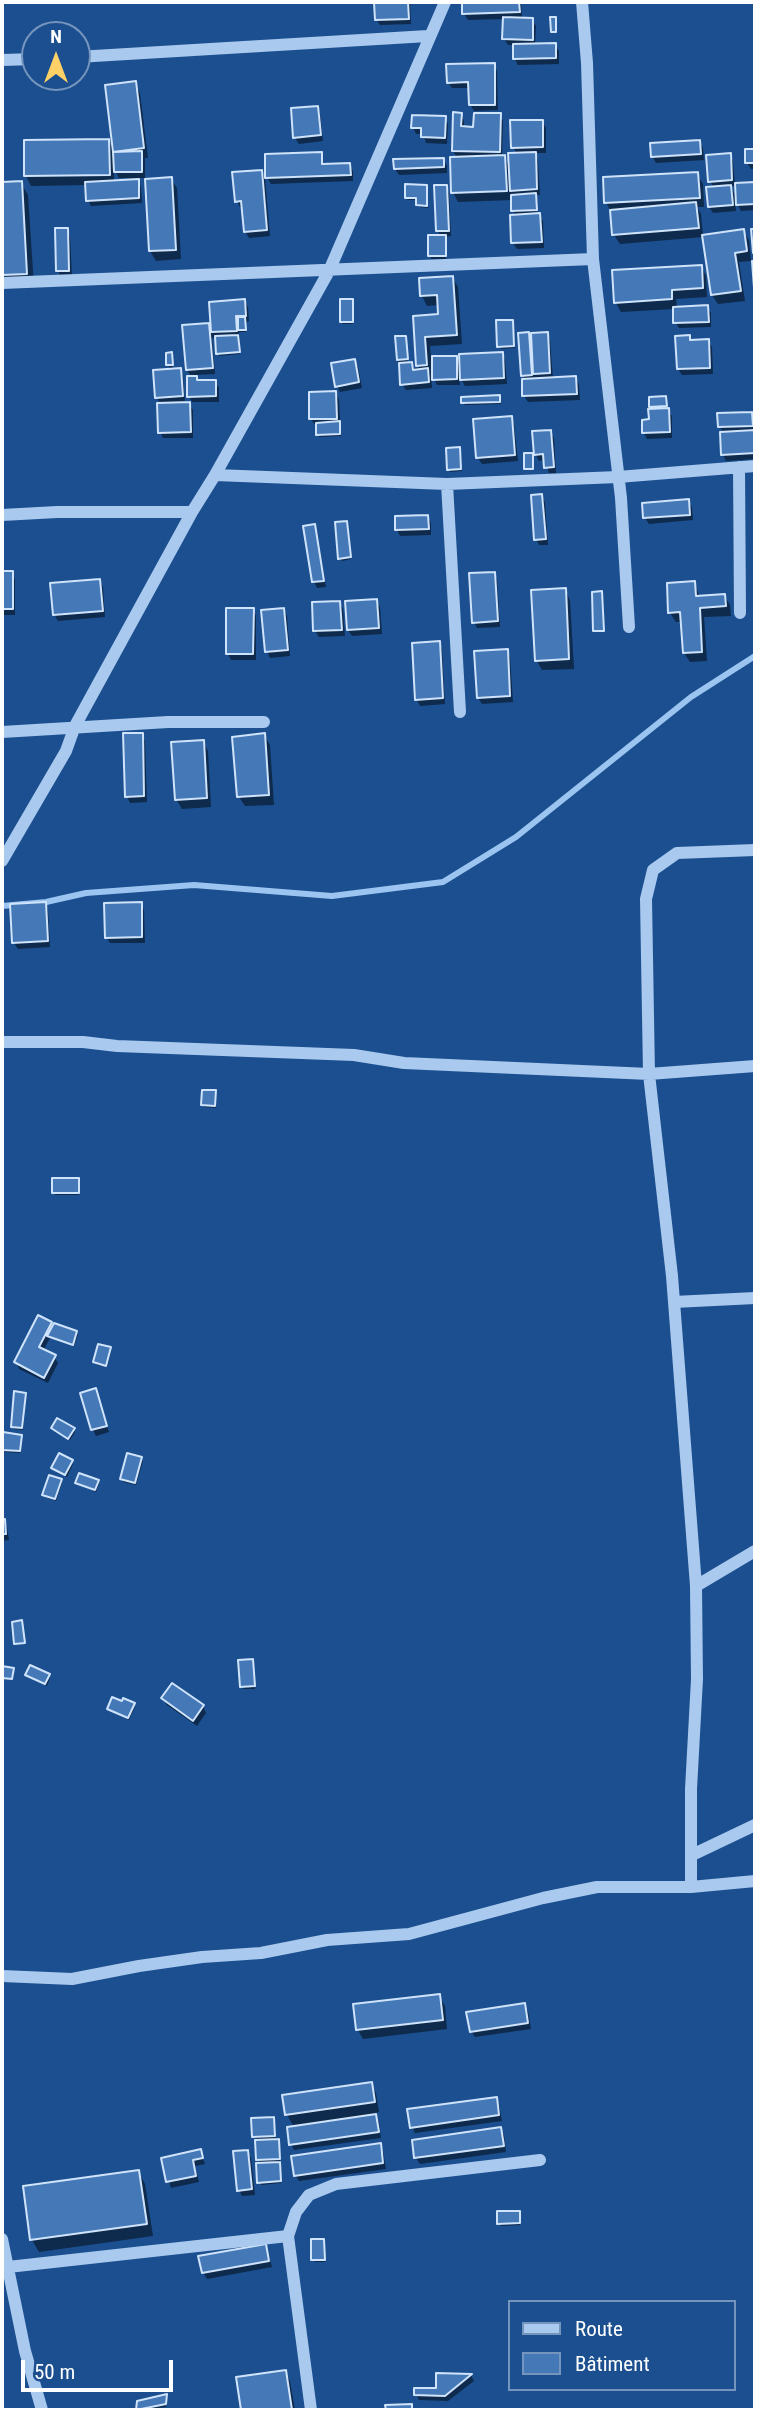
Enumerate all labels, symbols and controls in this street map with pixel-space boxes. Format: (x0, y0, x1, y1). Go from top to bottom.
north arrow (21, 21, 91, 91)
text: N (50, 25, 62, 48)
legend (508, 2300, 736, 2391)
text: Route (575, 2317, 623, 2341)
scale bar (24, 2346, 177, 2390)
text: Bâtiment (575, 2352, 650, 2376)
text: 50 m (34, 2360, 75, 2384)

